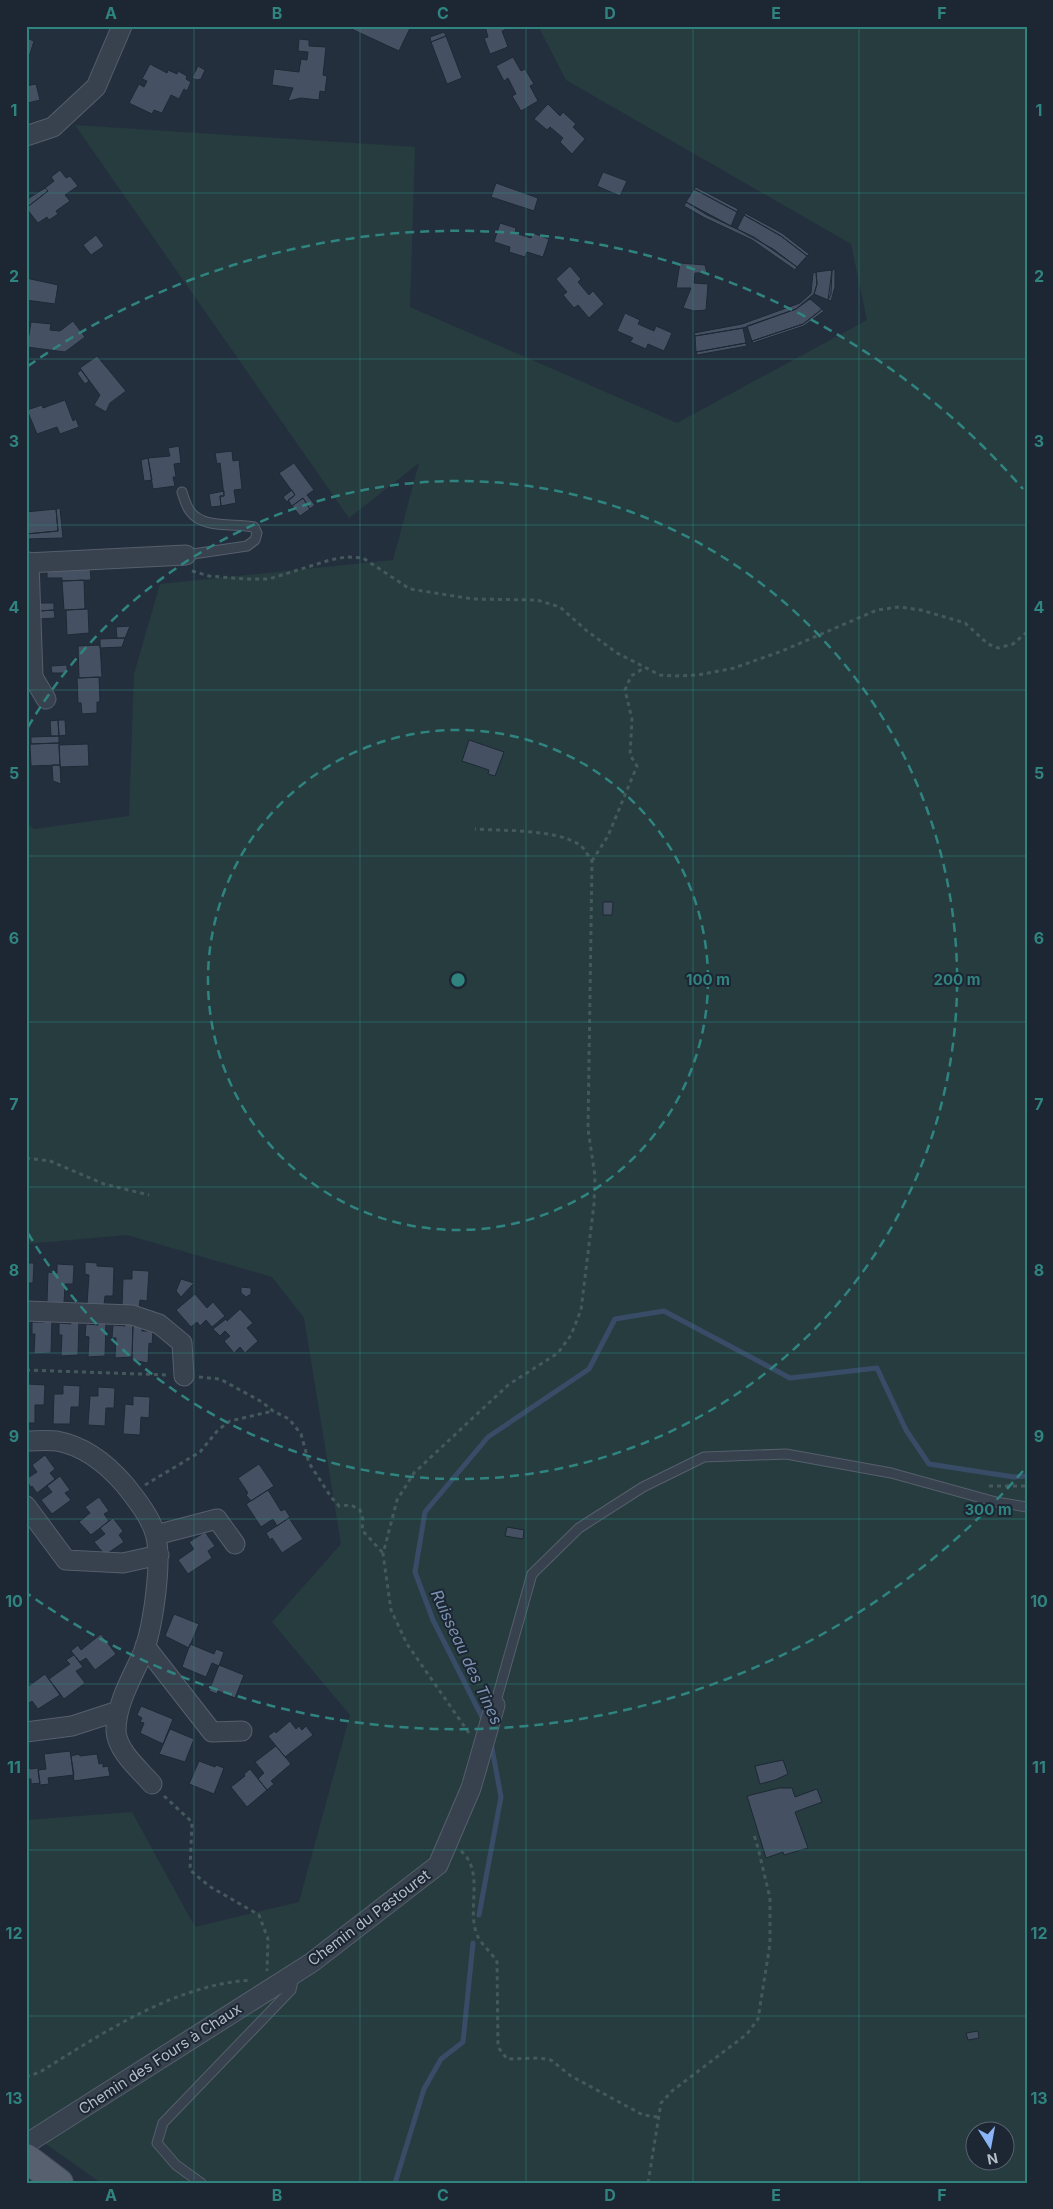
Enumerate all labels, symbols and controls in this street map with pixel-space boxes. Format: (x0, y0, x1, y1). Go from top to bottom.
text: A (105, 3, 117, 23)
text: B (272, 3, 282, 23)
text: C (437, 3, 449, 23)
text: D (604, 3, 616, 23)
text: E (771, 3, 781, 23)
text: F (937, 3, 947, 23)
text: 1 (11, 100, 17, 120)
text: 1 (1036, 100, 1042, 120)
text: 2 (9, 266, 19, 286)
text: 2 (1034, 266, 1044, 286)
text: 3 (9, 431, 19, 451)
text: 3 (1034, 431, 1044, 451)
text: 4 (9, 597, 20, 617)
text: 4 (1034, 597, 1045, 617)
text: 5 (9, 763, 19, 783)
text: 5 (1034, 763, 1044, 783)
text: 6 (9, 928, 19, 948)
text: 6 (1034, 928, 1044, 948)
text: 100 m (686, 970, 730, 989)
text: 200 m (934, 970, 980, 989)
centre of rings (449, 971, 467, 989)
text: 7 (9, 1094, 19, 1114)
text: 7 (1034, 1094, 1044, 1114)
text: 8 (9, 1260, 19, 1280)
text: 8 (1034, 1260, 1044, 1280)
text: 9 (9, 1426, 19, 1446)
text: 9 (1034, 1426, 1044, 1446)
text: 300 m (964, 1500, 1012, 1519)
water label: Ruisseau des Tines (427, 1586, 507, 1728)
text: 10 (5, 1591, 23, 1611)
text: 10 (1030, 1591, 1048, 1611)
text: 11 (7, 1757, 21, 1777)
text: 11 (1032, 1757, 1046, 1777)
street label: Chemin du Pastouret (304, 1865, 434, 1970)
text: 12 (6, 1923, 22, 1943)
text: 12 (1031, 1923, 1047, 1943)
street label: Chemin des Fours à Chaux (75, 1999, 245, 2118)
text: 13 (5, 2088, 23, 2108)
text: 13 (1030, 2088, 1048, 2108)
north arrow (966, 2122, 1016, 2172)
text: N (986, 2150, 999, 2169)
text: A (105, 2185, 117, 2205)
text: B (272, 2185, 282, 2205)
text: C (437, 2185, 449, 2205)
text: D (604, 2185, 616, 2205)
text: E (771, 2185, 781, 2205)
text: F (937, 2185, 947, 2205)

